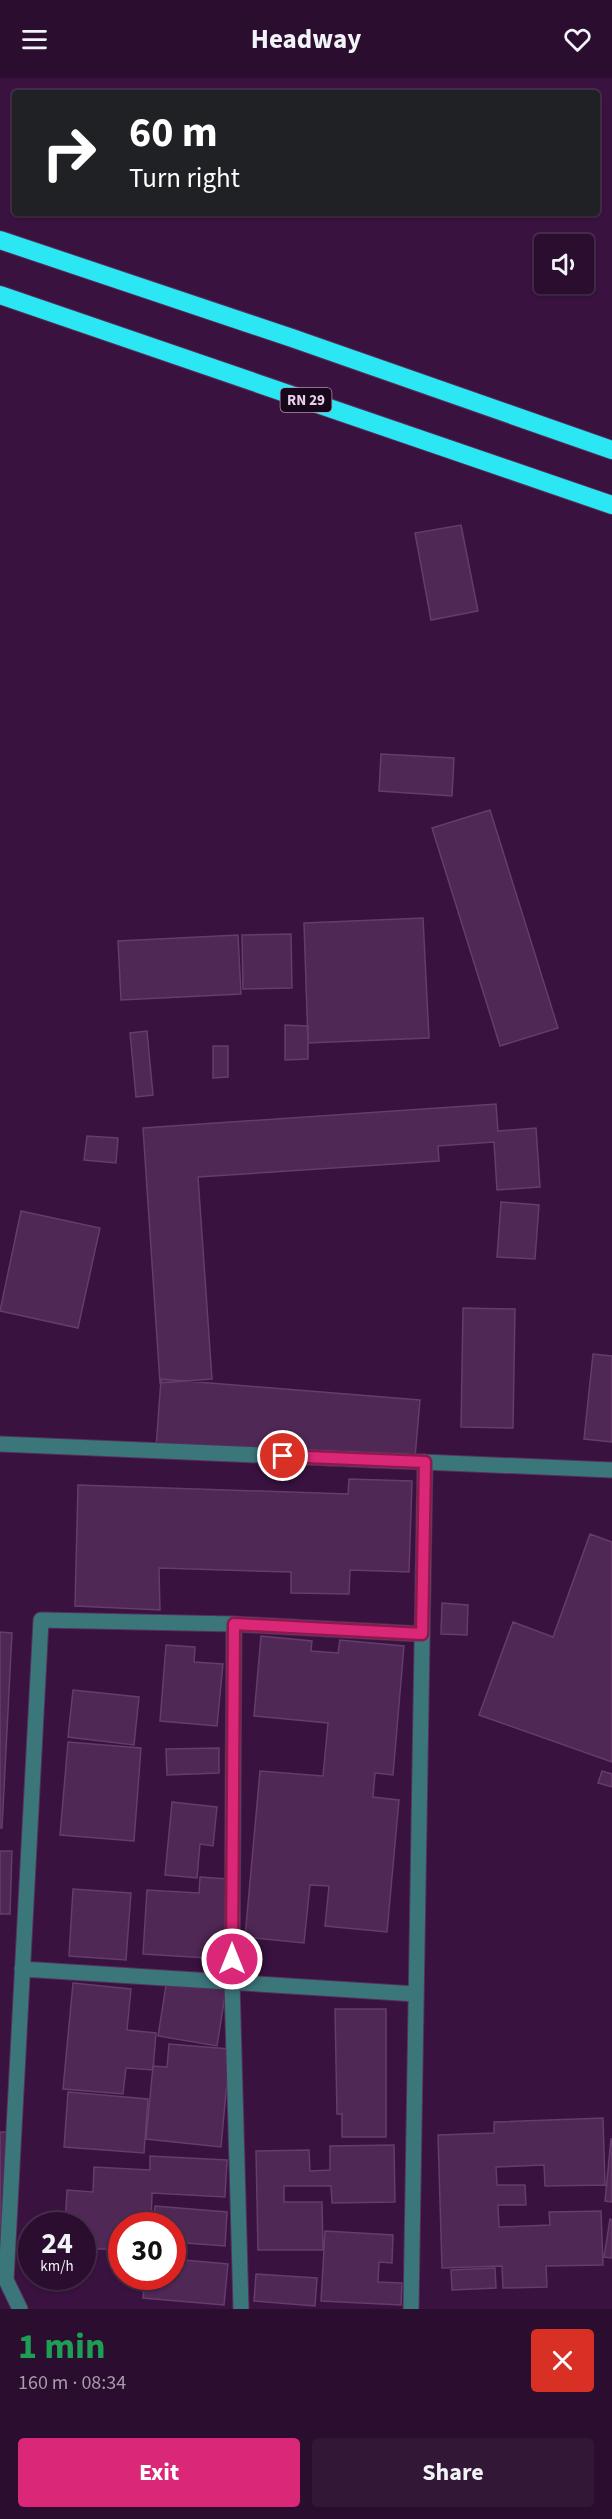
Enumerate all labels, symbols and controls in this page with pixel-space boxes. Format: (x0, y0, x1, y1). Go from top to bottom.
text: Headway (251, 20, 361, 59)
icon: menu (18, 23, 51, 56)
icon: heart (561, 23, 594, 56)
text: 60 m (129, 103, 218, 163)
icon: right (30, 114, 108, 192)
text: Turn right (129, 159, 240, 198)
map controls (534, 234, 594, 294)
button: sound (534, 234, 594, 294)
road number: RN 29 (280, 388, 332, 412)
pin (257, 1430, 308, 1481)
icon: arrive (266, 1439, 299, 1472)
position arrow (200, 1927, 264, 1991)
speed limit sign: 30 (108, 2212, 186, 2290)
text: 24 (41, 2222, 73, 2265)
text: km/h (40, 2256, 74, 2277)
text: 1 min (18, 2321, 106, 2372)
button: close (531, 2329, 594, 2392)
text: 160 m · 08:34 (18, 2369, 126, 2397)
button: Exit (18, 2438, 300, 2507)
button: Share (312, 2438, 594, 2507)

